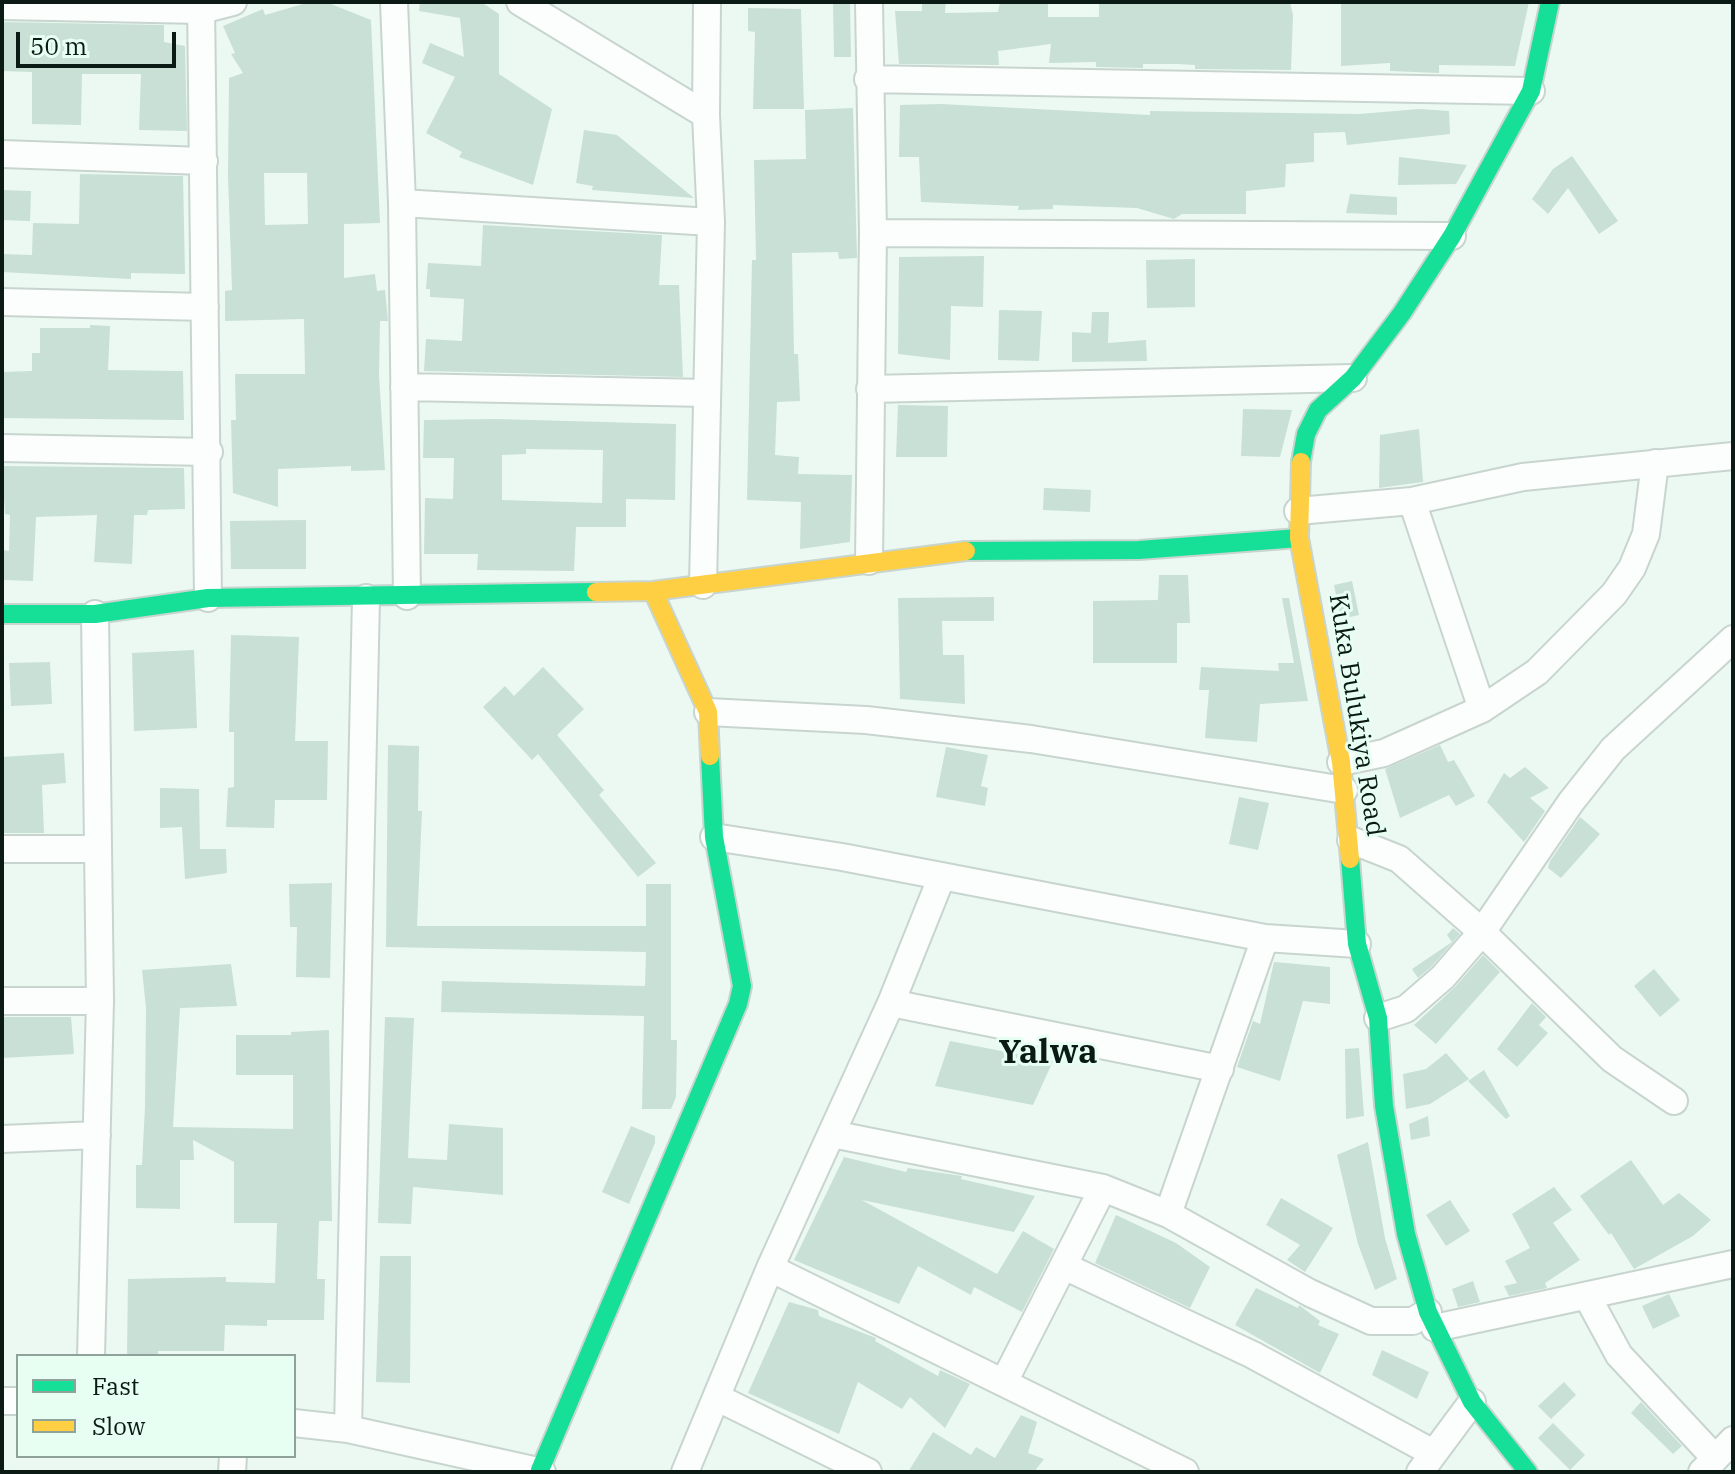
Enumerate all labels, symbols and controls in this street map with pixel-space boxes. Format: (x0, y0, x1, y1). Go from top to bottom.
scale bar (20, 16, 180, 66)
text: 50 m (30, 30, 87, 62)
street label: Kuka Bulukiya Road (1321, 591, 1391, 839)
district label: Yalwa (998, 1033, 1098, 1073)
legend (16, 1354, 296, 1458)
text: Fast (92, 1370, 139, 1402)
text: Slow (92, 1410, 145, 1442)

